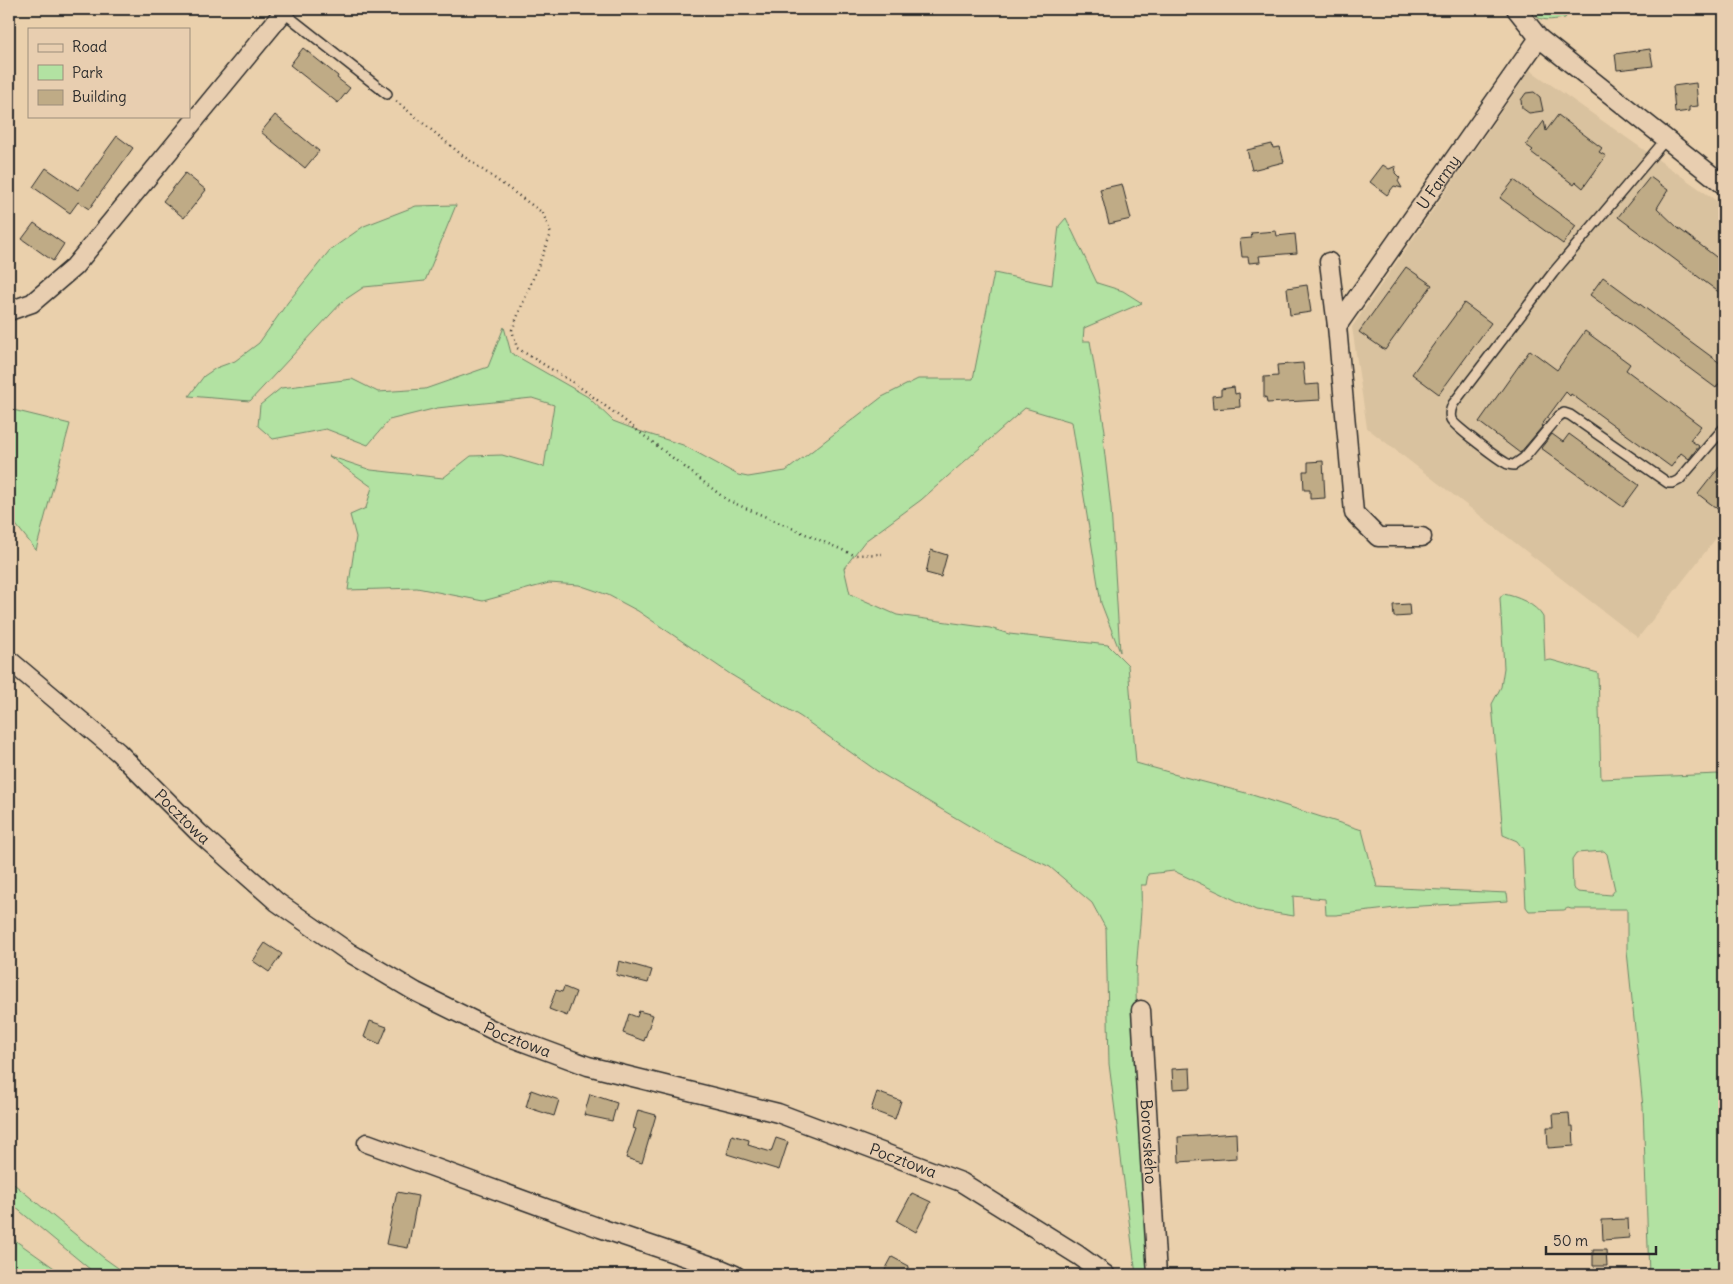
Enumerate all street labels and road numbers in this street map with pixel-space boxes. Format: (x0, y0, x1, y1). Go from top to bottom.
street label: U Farmy (1412, 151, 1464, 213)
street label: Pocztowa (151, 785, 215, 848)
street label: Pocztowa (480, 1017, 554, 1061)
street label: Borovského (1136, 1099, 1161, 1185)
street label: Pocztowa (867, 1138, 940, 1182)

